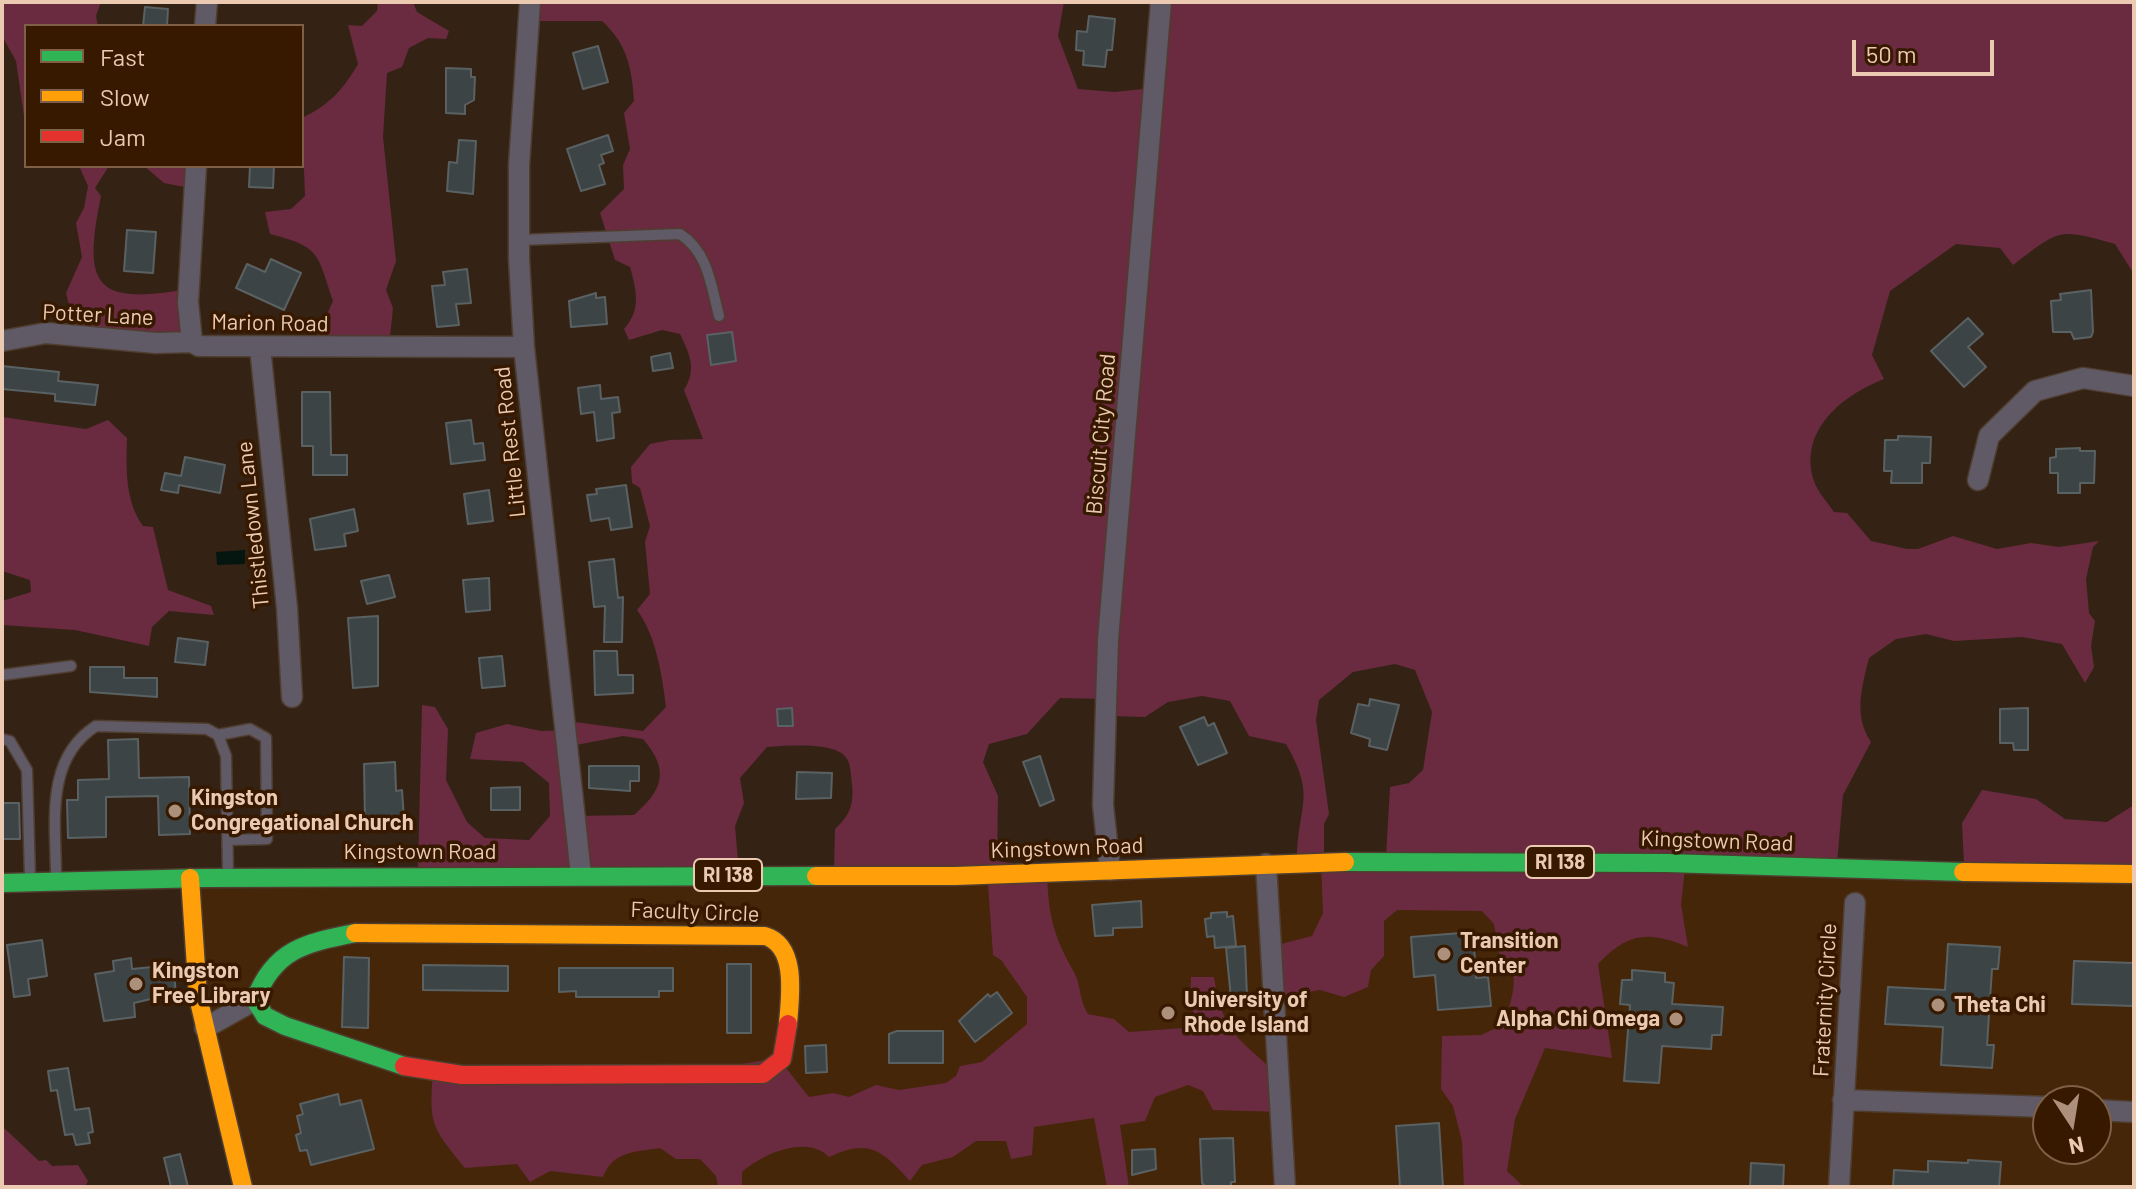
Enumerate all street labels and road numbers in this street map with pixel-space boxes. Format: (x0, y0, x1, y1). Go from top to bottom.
street label: Potter Lane (42, 299, 154, 331)
street label: Marion Road (211, 309, 329, 337)
street label: Biscuit City Road (1081, 352, 1121, 516)
street label: Little Rest Road (489, 365, 531, 519)
street label: Thistledown Lane (231, 440, 275, 610)
street label: Kingstown Road (1640, 825, 1794, 857)
street label: Kingstown Road (990, 832, 1144, 864)
street label: Kingstown Road (343, 839, 497, 865)
road number: RI 138 (1526, 846, 1594, 878)
road number: RI 138 (694, 859, 762, 891)
street label: Faculty Circle (630, 897, 760, 927)
street label: Fraternity Circle (1808, 922, 1842, 1078)

